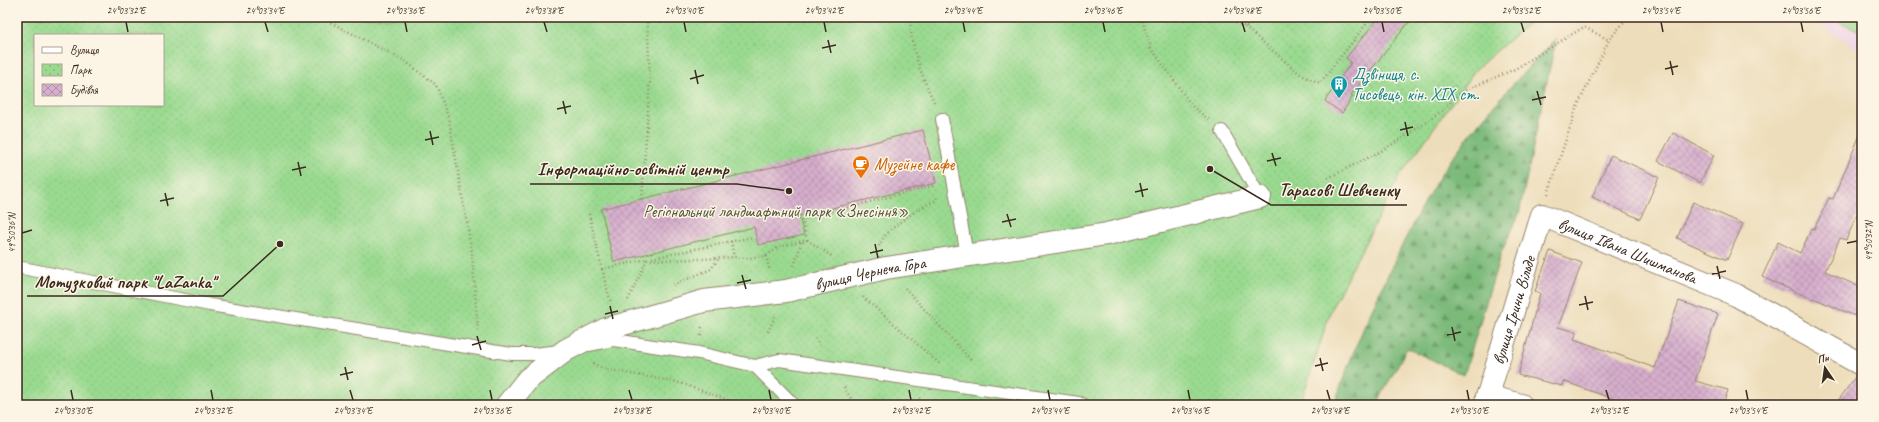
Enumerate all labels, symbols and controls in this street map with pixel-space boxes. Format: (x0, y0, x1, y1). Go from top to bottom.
text: 24°03'32"E (107, 4, 147, 17)
text: 24°03'34"E (246, 4, 286, 17)
text: 24°03'36"E (386, 4, 426, 17)
text: 24°03'38"E (525, 4, 565, 17)
text: 24°03'40"E (665, 4, 705, 17)
text: 24°03'42"E (805, 4, 845, 17)
text: 24°03'44"E (944, 4, 984, 17)
text: 24°03'46"E (1084, 4, 1124, 17)
text: 24°03'48"E (1223, 4, 1263, 17)
text: 24°03'50"E (1363, 4, 1403, 17)
text: 24°03'52"E (1502, 4, 1542, 17)
text: 24°03'54"E (1642, 4, 1682, 17)
text: 24°03'56"E (1782, 4, 1822, 17)
legend (34, 34, 164, 106)
text: Вулиця (70, 42, 99, 58)
text: Парк (70, 62, 93, 78)
place label: Дзвіниця, с. Тисовець, кін. XIX ст. (1352, 64, 1480, 105)
building icon: Дзвіниця, с. Тисовець, кін. XIX ст. (1329, 74, 1349, 99)
text: Будівля (70, 82, 99, 98)
callout: Інформаційно-освітній центр (530, 154, 737, 184)
cafe icon: Музейне кафе (851, 154, 871, 179)
place label: Музейне кафе (874, 154, 956, 176)
text: Інформаційно-освітній центр (537, 158, 730, 180)
callout: Тарасові Шевченку (1271, 175, 1407, 205)
text: Тарасові Шевченку (1279, 179, 1401, 201)
park label: Регіональний ландшафтний парк «Знесіння» (643, 201, 909, 222)
text: 49°50'36"N (5, 211, 18, 253)
street label: вулиця Івана Шишманова (1555, 212, 1702, 289)
text: 49°50'32"N (1862, 219, 1875, 261)
street label: вулиця Чернеча Гора (813, 251, 928, 295)
street label: вулиця Ірини Вільде (1487, 252, 1540, 367)
callout: Мотузковий парк "LaZanka" (27, 266, 223, 296)
text: Мотузковий парк "LaZanka" (35, 271, 219, 294)
north arrow (1805, 348, 1845, 388)
text: Пн (1816, 350, 1831, 366)
text: 24°03'30"E (54, 404, 94, 417)
text: 24°03'32"E (194, 404, 234, 417)
text: 24°03'34"E (334, 404, 374, 417)
text: 24°03'36"E (473, 404, 513, 417)
text: 24°03'38"E (613, 404, 653, 417)
text: 24°03'40"E (752, 404, 792, 417)
text: 24°03'42"E (892, 404, 932, 417)
text: 24°03'44"E (1031, 404, 1071, 417)
text: 24°03'46"E (1171, 404, 1211, 417)
text: 24°03'48"E (1311, 404, 1351, 417)
text: 24°03'50"E (1450, 404, 1490, 417)
text: 24°03'52"E (1590, 404, 1630, 417)
text: 24°03'54"E (1729, 404, 1769, 417)

